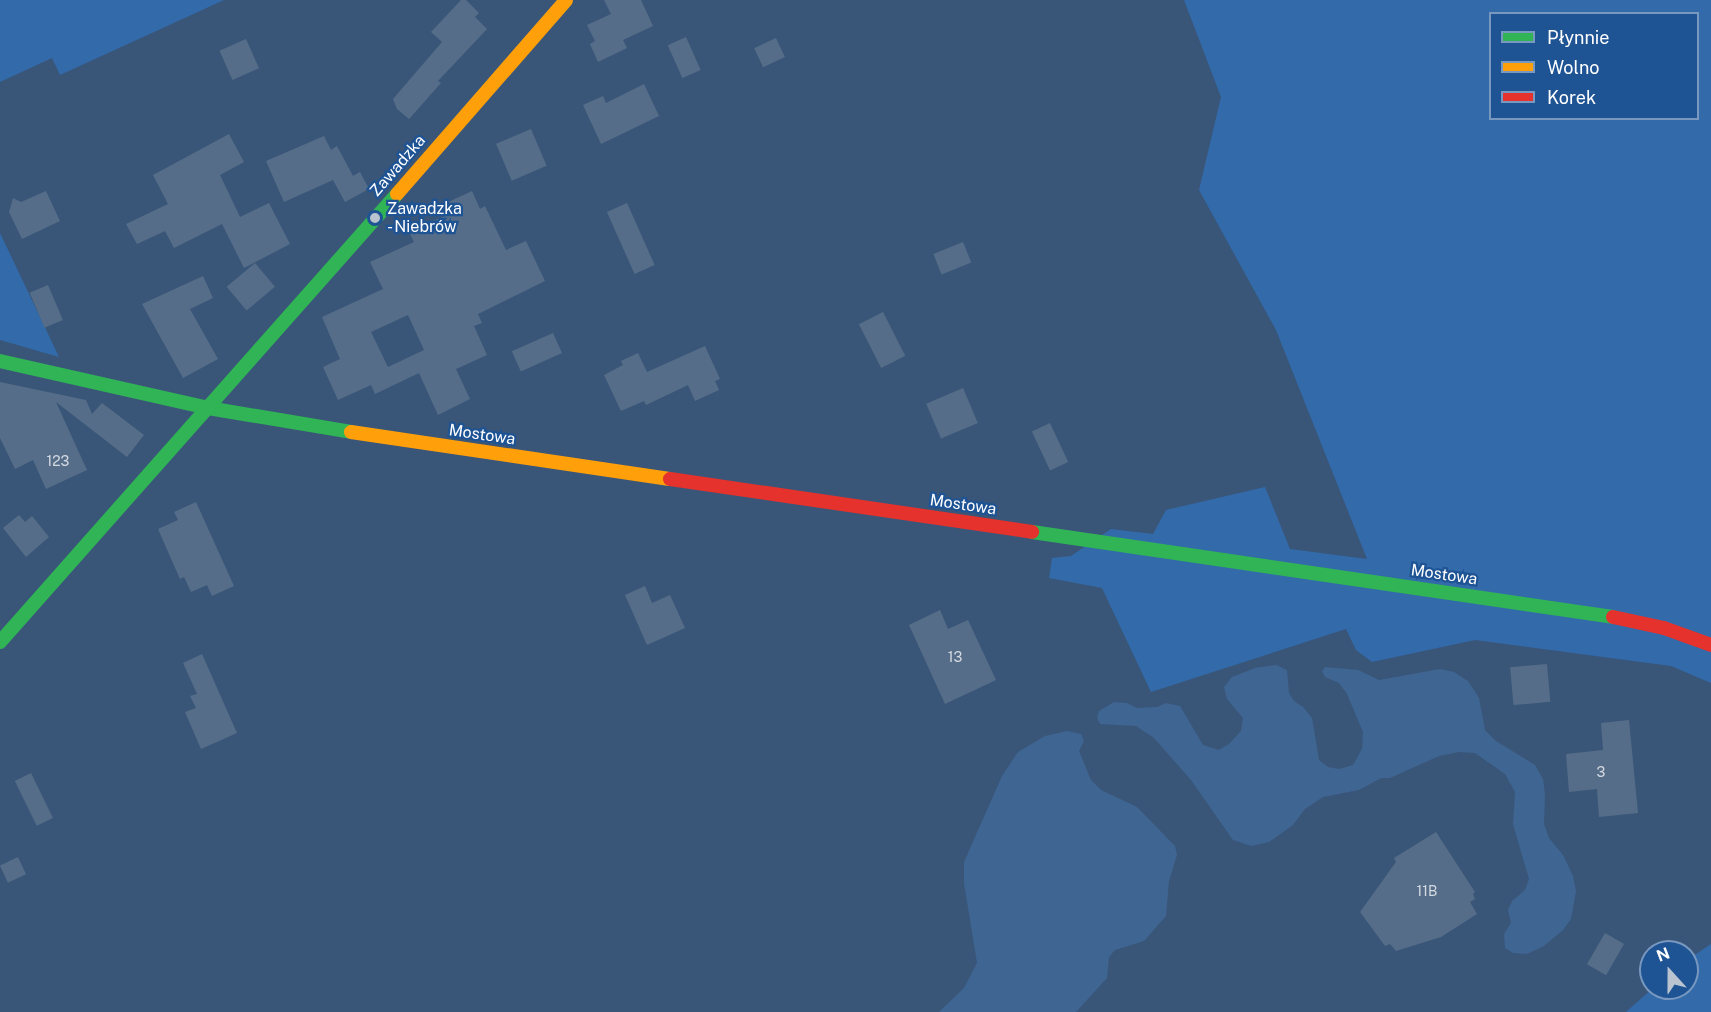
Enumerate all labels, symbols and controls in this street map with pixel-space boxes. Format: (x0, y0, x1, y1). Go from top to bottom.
legend (1489, 12, 1699, 120)
text: Płynnie (1547, 27, 1610, 48)
text: Wolno (1547, 57, 1599, 78)
text: Korek (1547, 87, 1596, 108)
street label: Zawadzka (366, 131, 430, 201)
place label: Zawadzka - Niebrów (387, 199, 462, 237)
marker: Zawadzka - Niebrów (368, 211, 382, 225)
street label: Mostowa (447, 421, 517, 449)
house number: 123 (47, 453, 69, 469)
street label: Mostowa (928, 491, 998, 519)
street label: Mostowa (1409, 561, 1479, 589)
house number: 13 (948, 649, 962, 665)
house number: 3 (1597, 764, 1605, 780)
house number: 11B (1417, 883, 1437, 899)
north arrow (1639, 940, 1699, 1000)
text: N (1654, 943, 1672, 966)

